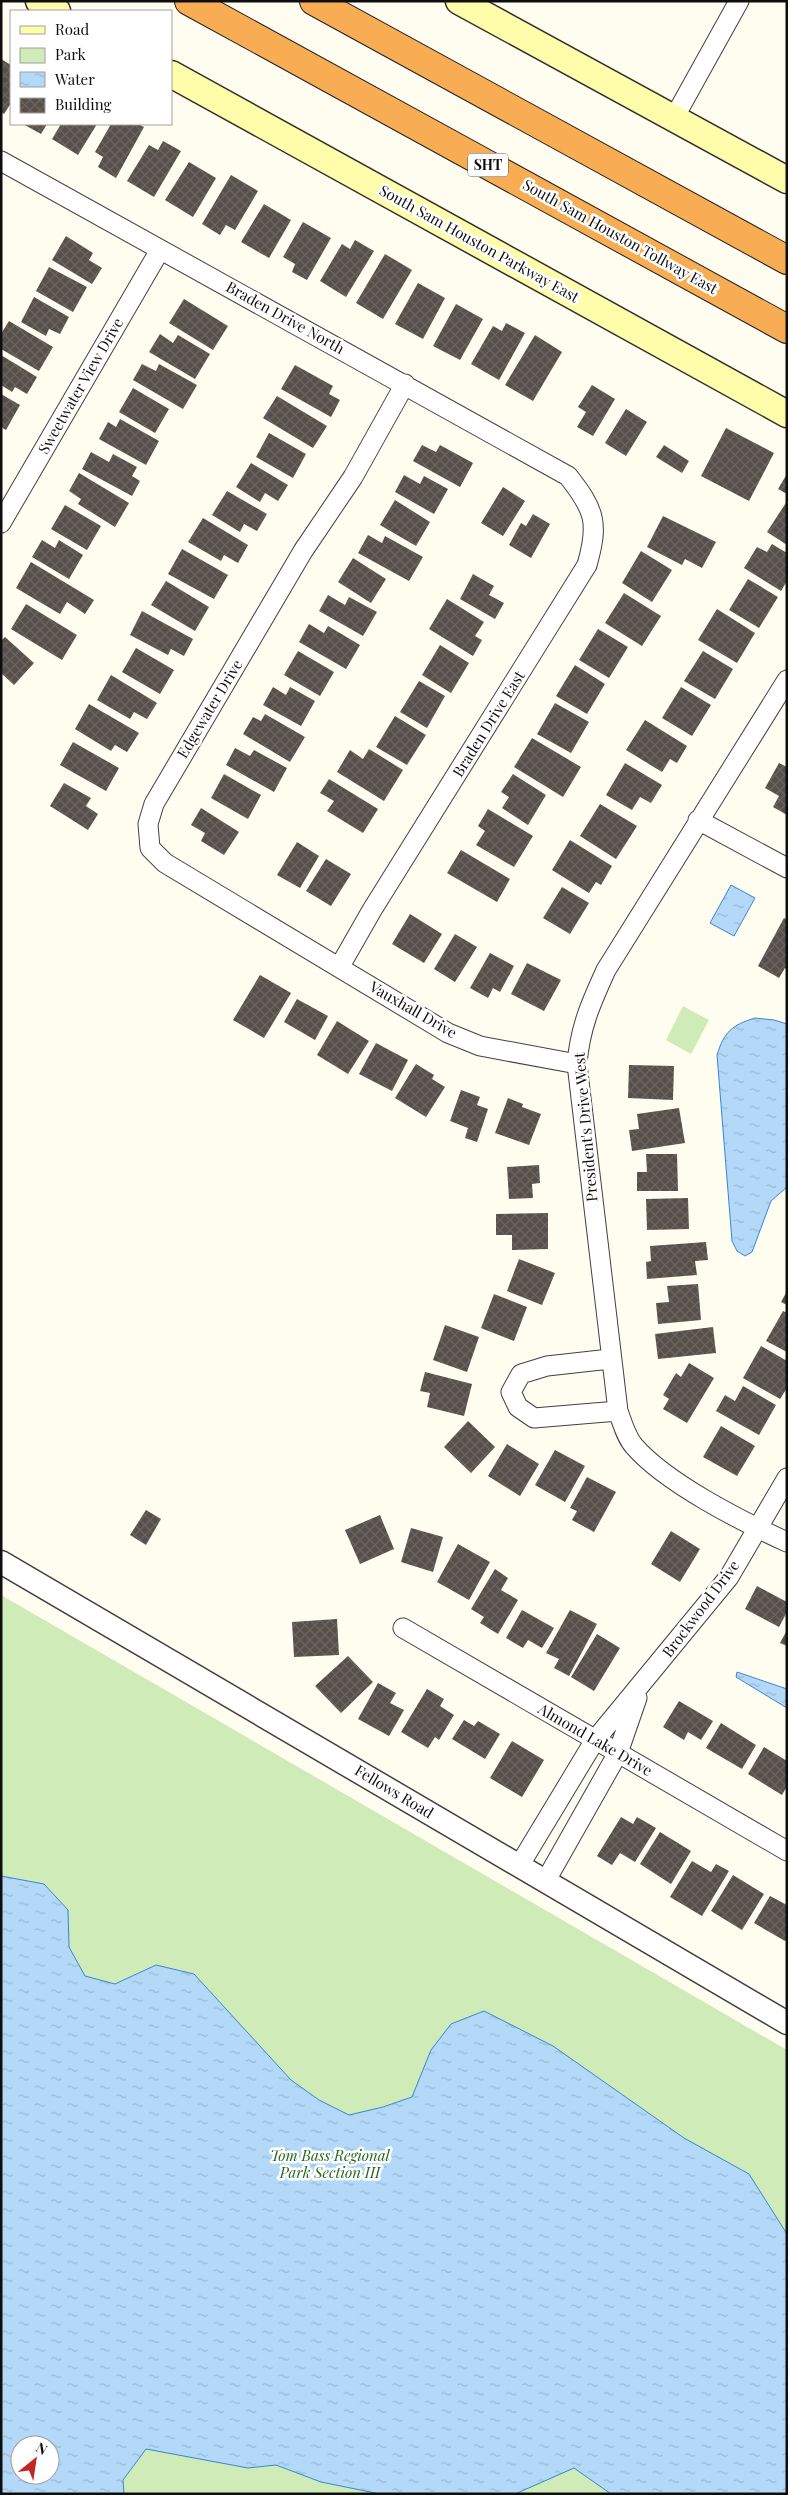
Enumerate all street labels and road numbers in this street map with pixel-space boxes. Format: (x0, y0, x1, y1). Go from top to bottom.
road number: SHT (468, 154, 508, 176)
street label: South Sam Houston Tollway East (520, 174, 722, 298)
street label: South Sam Houston Parkway East (376, 180, 584, 307)
street label: Braden Drive North (223, 276, 348, 358)
street label: Sweetwater View Drive (33, 314, 127, 457)
street label: Edgewater Drive (172, 655, 247, 762)
street label: Braden Drive East (447, 666, 529, 780)
street label: Vauxhall Drive (365, 976, 461, 1042)
street label: President's Drive West (568, 1051, 601, 1203)
street label: Brockwood Drive (657, 1556, 743, 1661)
street label: Almond Lake Drive (534, 1698, 656, 1780)
street label: Fellows Road (352, 1760, 438, 1823)

